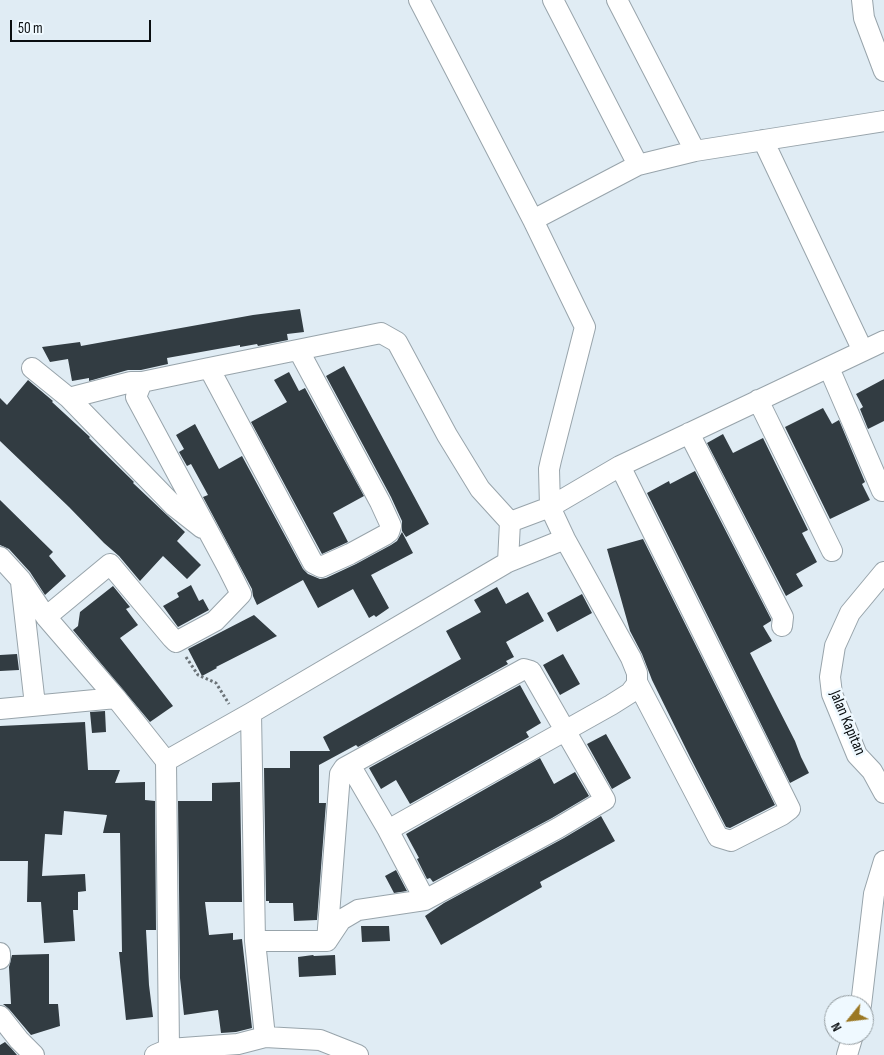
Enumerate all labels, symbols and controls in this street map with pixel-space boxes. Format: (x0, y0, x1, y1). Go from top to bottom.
scale bar (12, 10, 154, 42)
text: 50 m (18, 19, 43, 38)
street label: Jalan Kapitan (825, 688, 869, 758)
north arrow (824, 995, 874, 1045)
text: N (827, 1020, 846, 1034)

